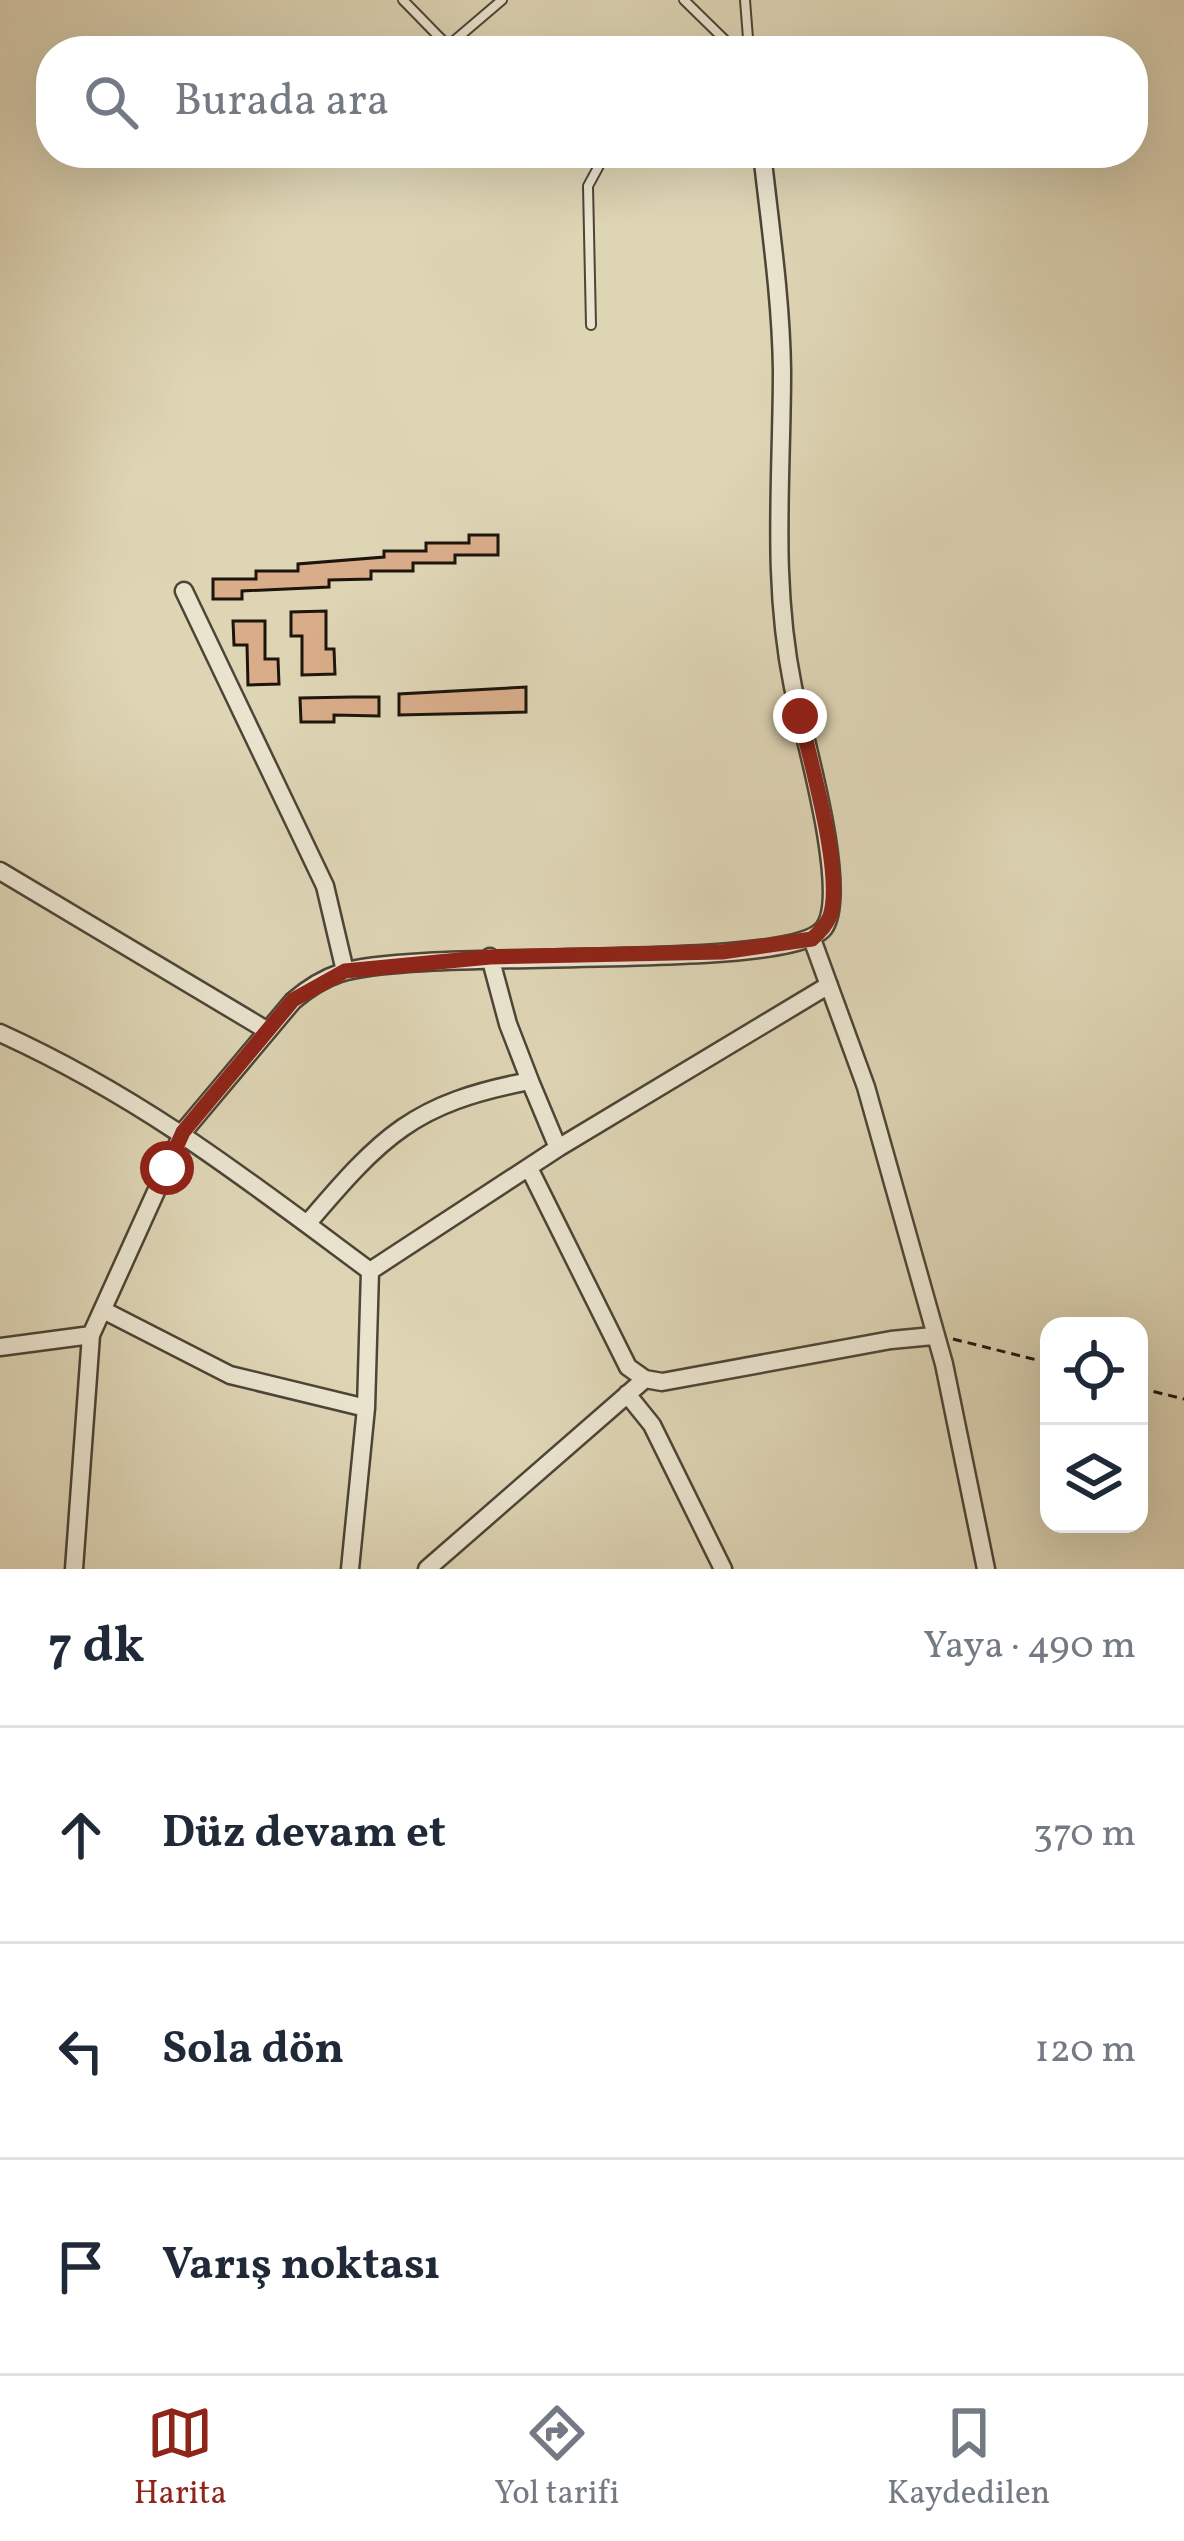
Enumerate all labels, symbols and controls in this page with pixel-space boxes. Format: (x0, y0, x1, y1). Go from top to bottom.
search box (36, 36, 1148, 168)
icon: search (78, 69, 144, 135)
text: Burada ara (174, 71, 389, 134)
route end (773, 689, 827, 743)
route start (140, 1141, 194, 1195)
map controls (1040, 1317, 1148, 1533)
button: locate (1040, 1317, 1148, 1425)
button: layers (1040, 1425, 1148, 1533)
text: 7 dk (48, 1612, 145, 1683)
text: Yaya · 490 m (923, 1620, 1136, 1674)
icon: ahead (48, 1802, 114, 1868)
text: Düz devam et (162, 1803, 446, 1866)
text: 370 m (1033, 1808, 1136, 1862)
icon: left (48, 2018, 114, 2084)
text: Sola dön (162, 2019, 344, 2082)
text: 120 m (1035, 2024, 1136, 2078)
icon: arrive (48, 2234, 114, 2300)
text: Varış noktası (162, 2235, 440, 2298)
tab: Harita (134, 2400, 227, 2518)
tab: Yol tarifi (494, 2400, 619, 2518)
tab: Kaydedilen (887, 2400, 1050, 2518)

